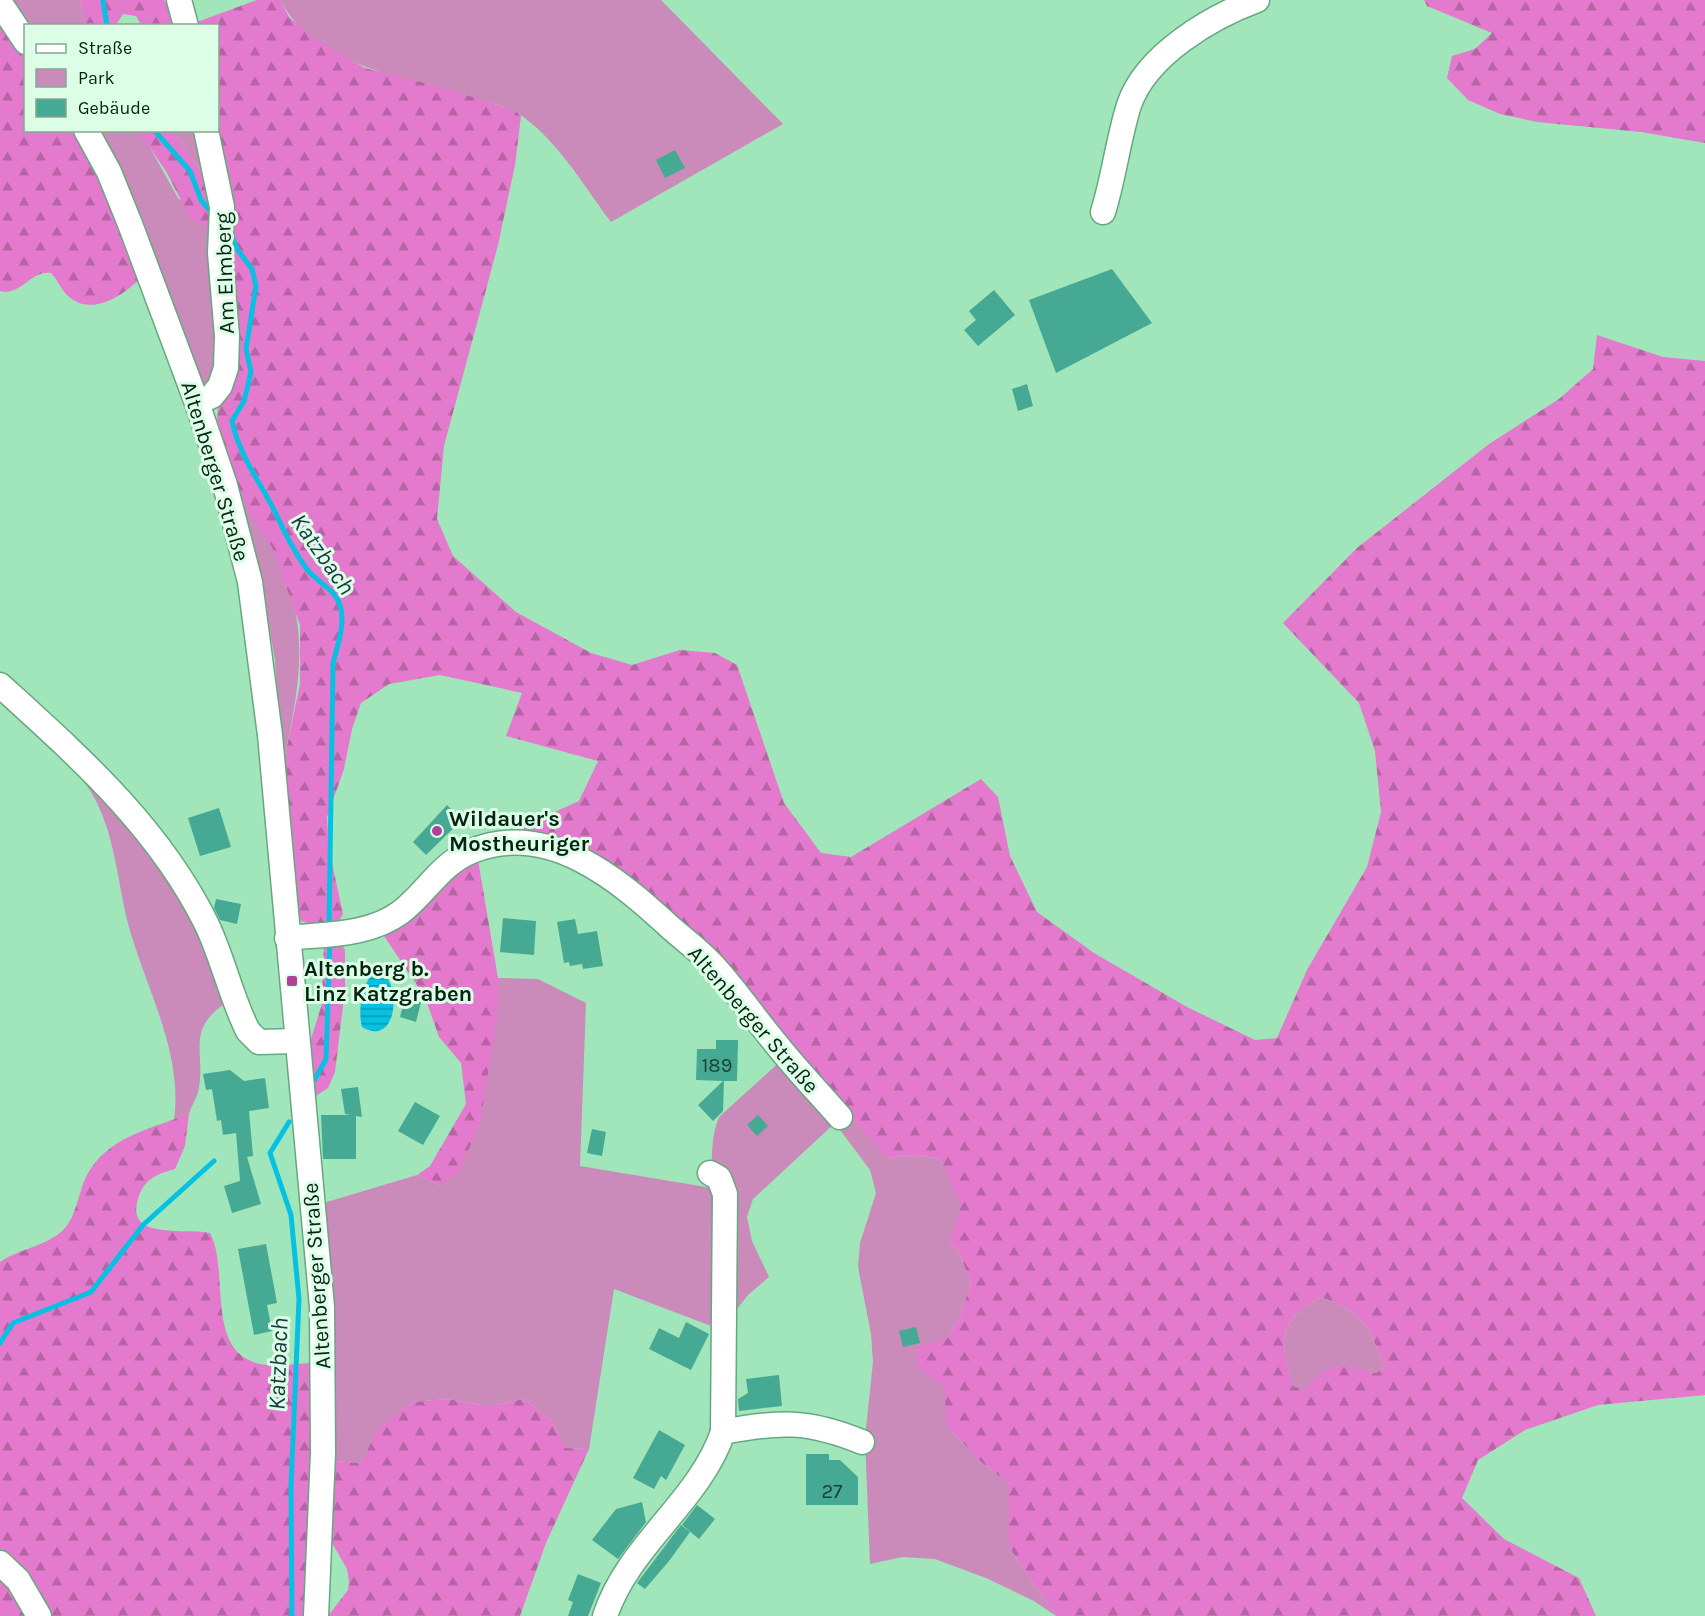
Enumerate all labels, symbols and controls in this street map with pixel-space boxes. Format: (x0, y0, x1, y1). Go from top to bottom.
legend (24, 24, 219, 132)
text: Straße (78, 37, 132, 59)
text: Park (78, 67, 115, 89)
text: Gebäude (78, 97, 150, 119)
street label: Am Elmberg (210, 211, 240, 334)
street label: Altenberger Straße (175, 378, 255, 564)
water label: Katzbach (285, 508, 361, 600)
place label: Wildauer's Mostheuriger (449, 806, 589, 857)
marker: Wildauer's Mostheuriger (430, 824, 444, 838)
street label: Altenberger Straße (682, 941, 824, 1099)
place label: Altenberg b. Linz Katzgraben (304, 956, 472, 1007)
marker: Altenberg b. Linz Katzgraben (285, 974, 299, 988)
house number: 189 (702, 1054, 732, 1077)
street label: Altenberger Straße (298, 1182, 336, 1370)
water label: Katzbach (262, 1317, 294, 1411)
house number: 27 (822, 1480, 843, 1503)

